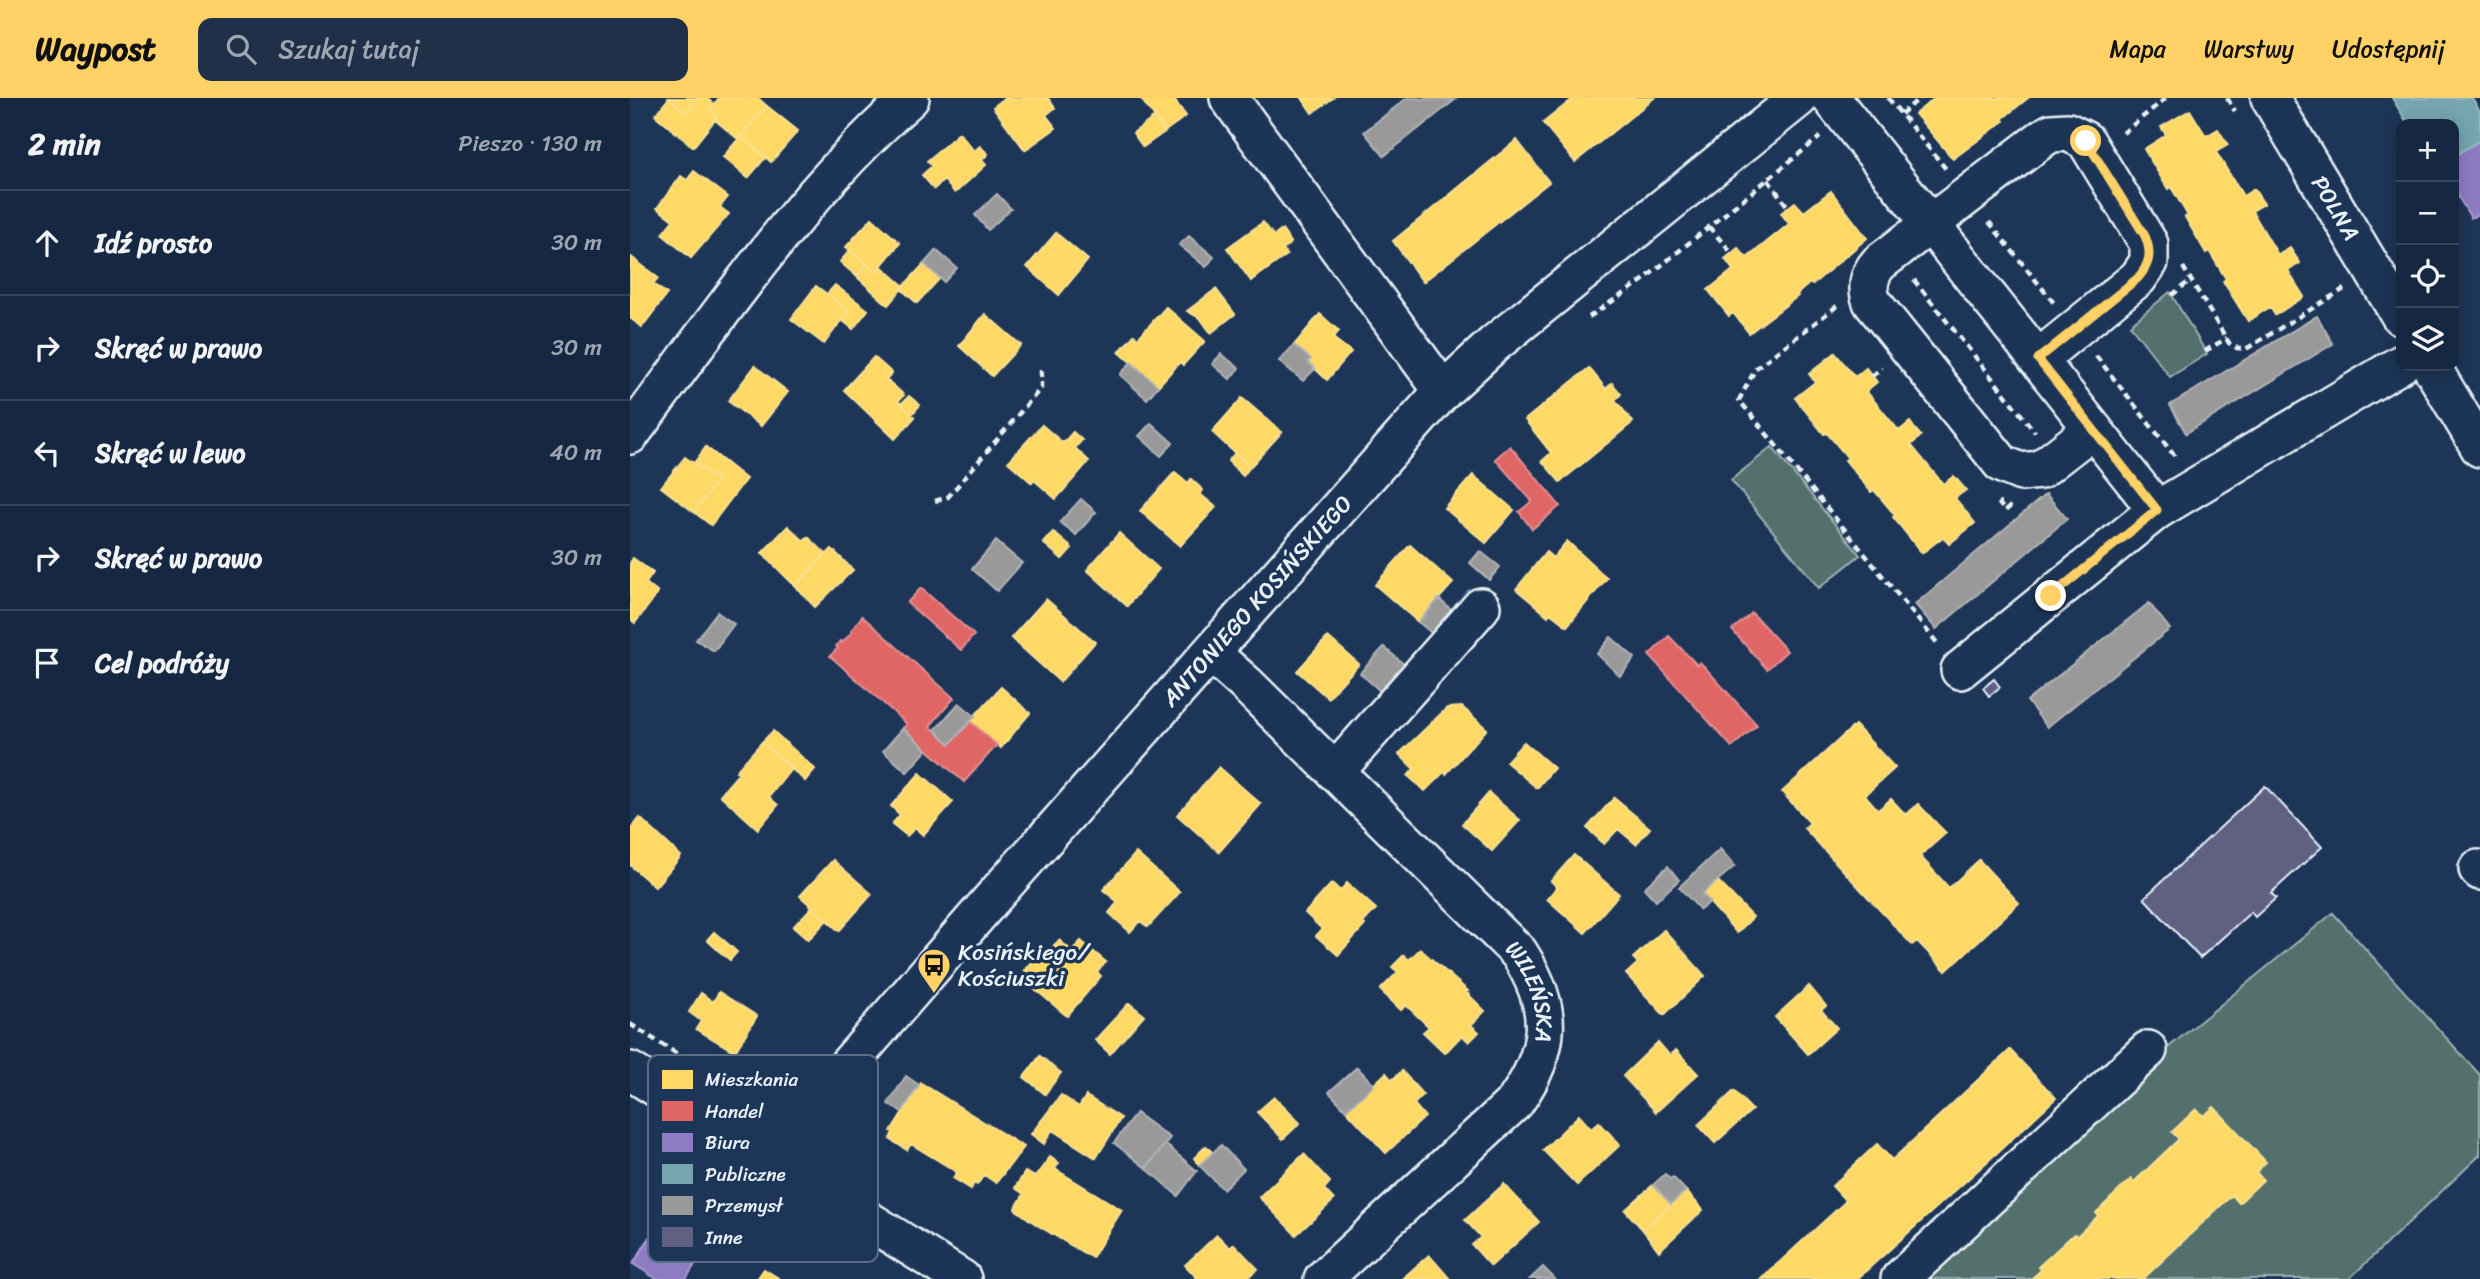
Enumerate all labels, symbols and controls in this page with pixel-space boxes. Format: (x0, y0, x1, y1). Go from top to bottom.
search box (198, 18, 688, 81)
text: Waypost (35, 20, 156, 78)
text: Szukaj tutaj (278, 26, 419, 72)
text: Mapa (2109, 28, 2166, 70)
text: Warstwy (2204, 28, 2294, 70)
text: Udostępnij (2332, 28, 2445, 70)
icon: search (222, 30, 260, 68)
text: 2 min (28, 117, 101, 171)
map controls (2396, 119, 2459, 371)
button: + (2396, 119, 2459, 182)
text: Pieszo · 130 m (458, 123, 602, 164)
route start (2070, 125, 2101, 156)
street label: POLNA (2300, 167, 2371, 249)
button: − (2396, 182, 2459, 245)
text: Idź prosto (95, 220, 212, 266)
text: 30 m (551, 222, 602, 263)
icon: ahead (28, 224, 66, 262)
button: locate (2396, 245, 2459, 308)
button: layers (2396, 308, 2459, 371)
text: Skręć w prawo (95, 325, 262, 371)
text: 30 m (551, 327, 602, 368)
icon: right (28, 329, 66, 367)
text: Skręć w lewo (95, 430, 246, 476)
text: 40 m (549, 432, 602, 473)
icon: left (28, 434, 66, 472)
street label: ANTONIEGO KOSIŃSKIEGO (1150, 485, 1363, 717)
text: Skręć w prawo (95, 535, 262, 581)
text: 30 m (551, 537, 602, 578)
icon: right (28, 539, 66, 577)
route end (2035, 580, 2066, 611)
text: Cel podróży (95, 640, 229, 686)
icon: arrive (28, 644, 66, 682)
street label: WILEŃSKA (1496, 929, 1565, 1044)
place label: Kosińskiego/ Kościuszki (958, 932, 1091, 999)
bus stop icon: Kosińskiego/ Kościuszki (915, 946, 953, 995)
legend (648, 1055, 878, 1262)
text: Mieszkania (705, 1063, 798, 1096)
text: Handel (705, 1095, 764, 1128)
text: Biura (705, 1126, 750, 1159)
text: Publiczne (705, 1158, 786, 1191)
text: Przemysł (705, 1189, 784, 1222)
text: Inne (704, 1221, 743, 1254)

